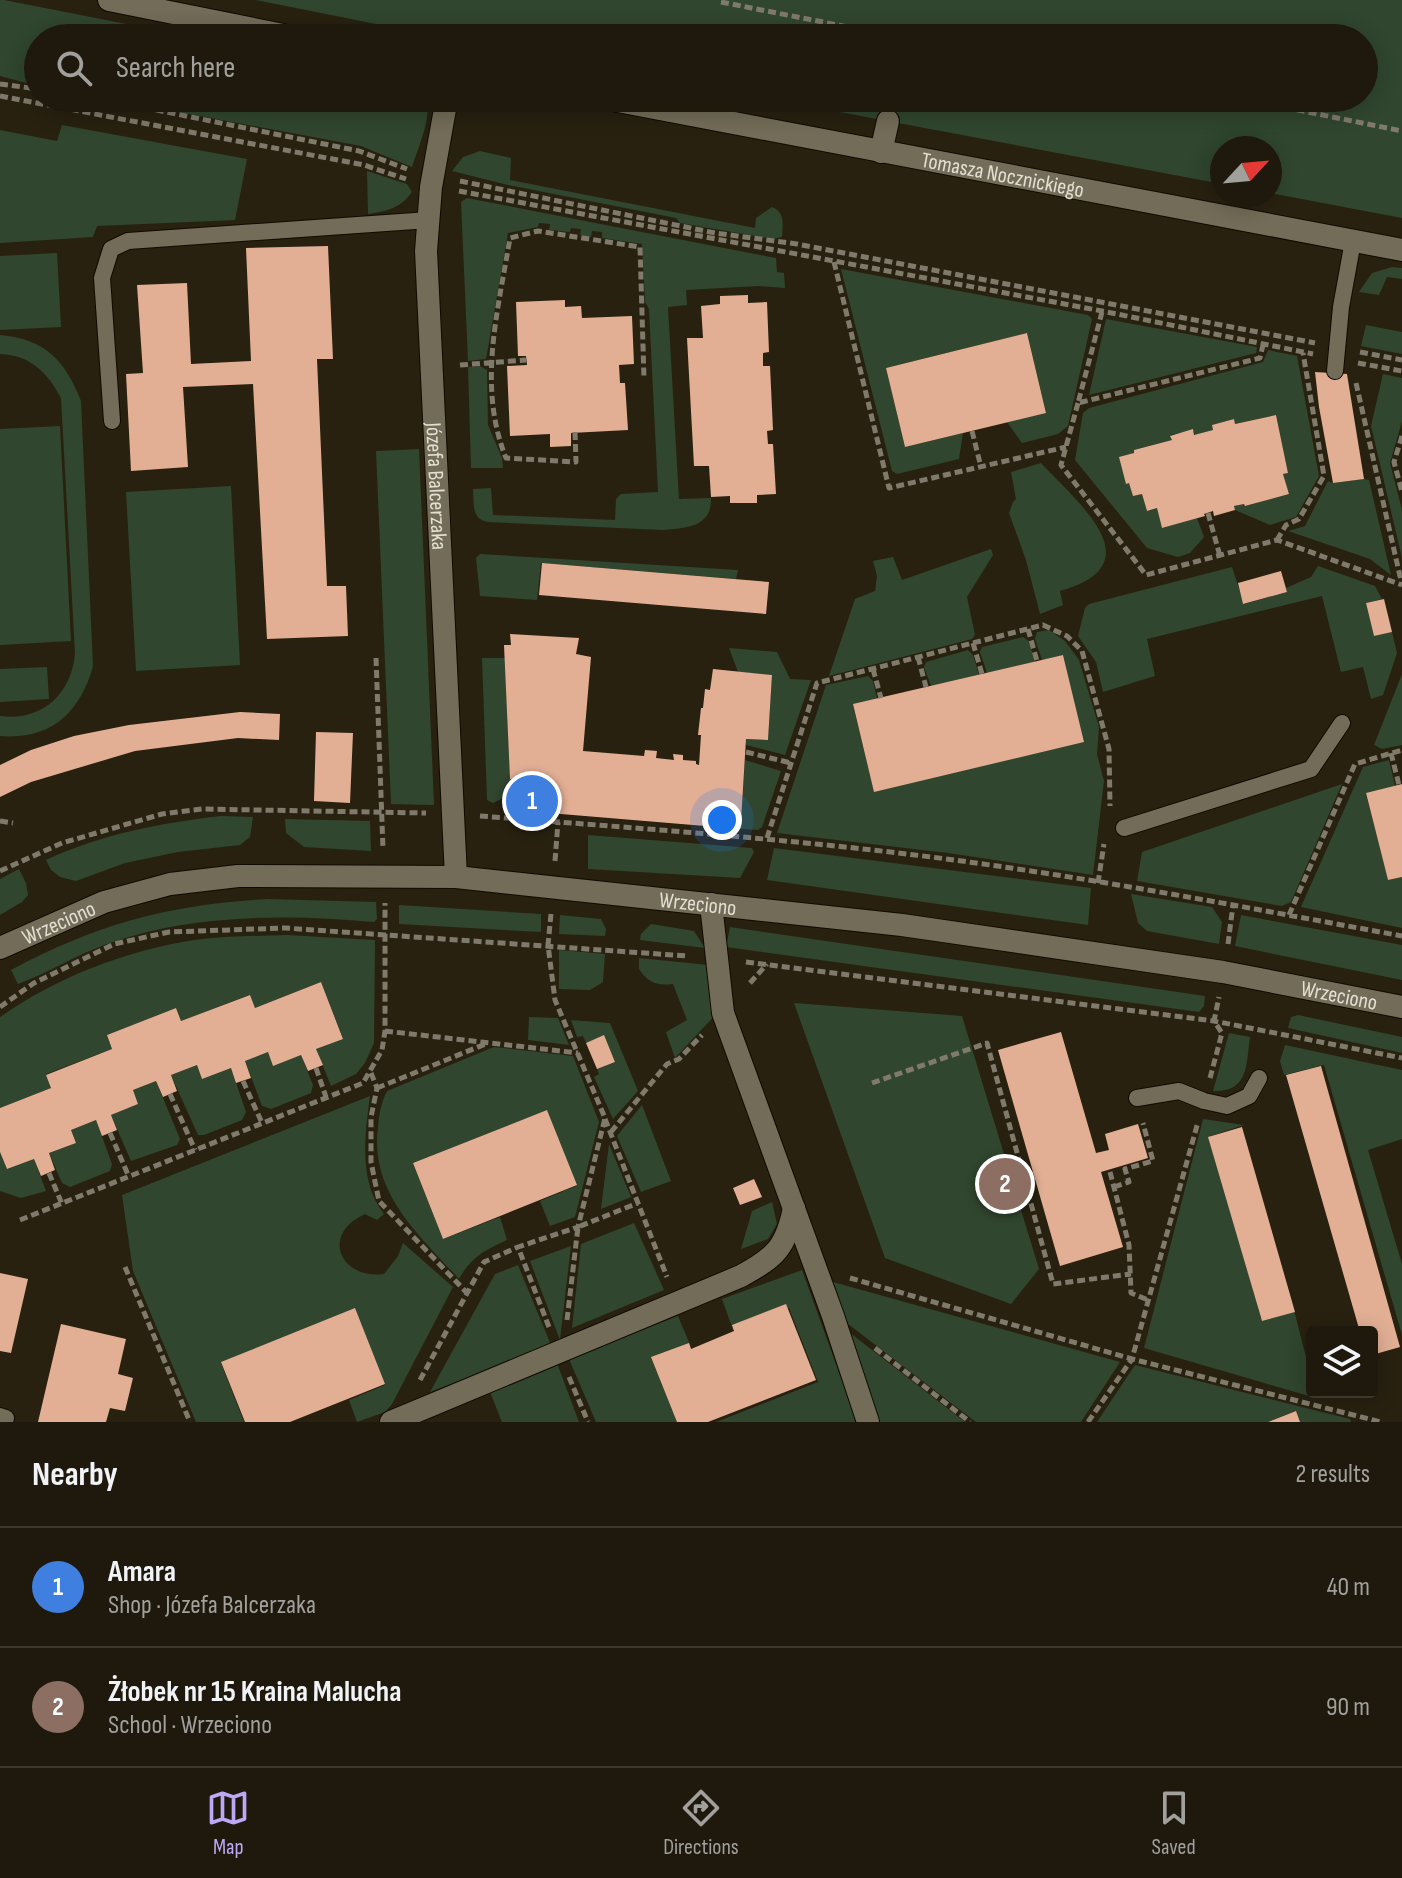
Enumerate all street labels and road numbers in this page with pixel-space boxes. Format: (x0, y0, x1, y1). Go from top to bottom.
street label: Tomasza Nocznickiego (919, 147, 1086, 204)
street label: Józefa Balcerzaka (419, 421, 452, 551)
street label: Wrzeciono (658, 887, 738, 922)
street label: Wrzeciono (18, 895, 100, 952)
street label: Wrzeciono (1298, 976, 1380, 1017)

